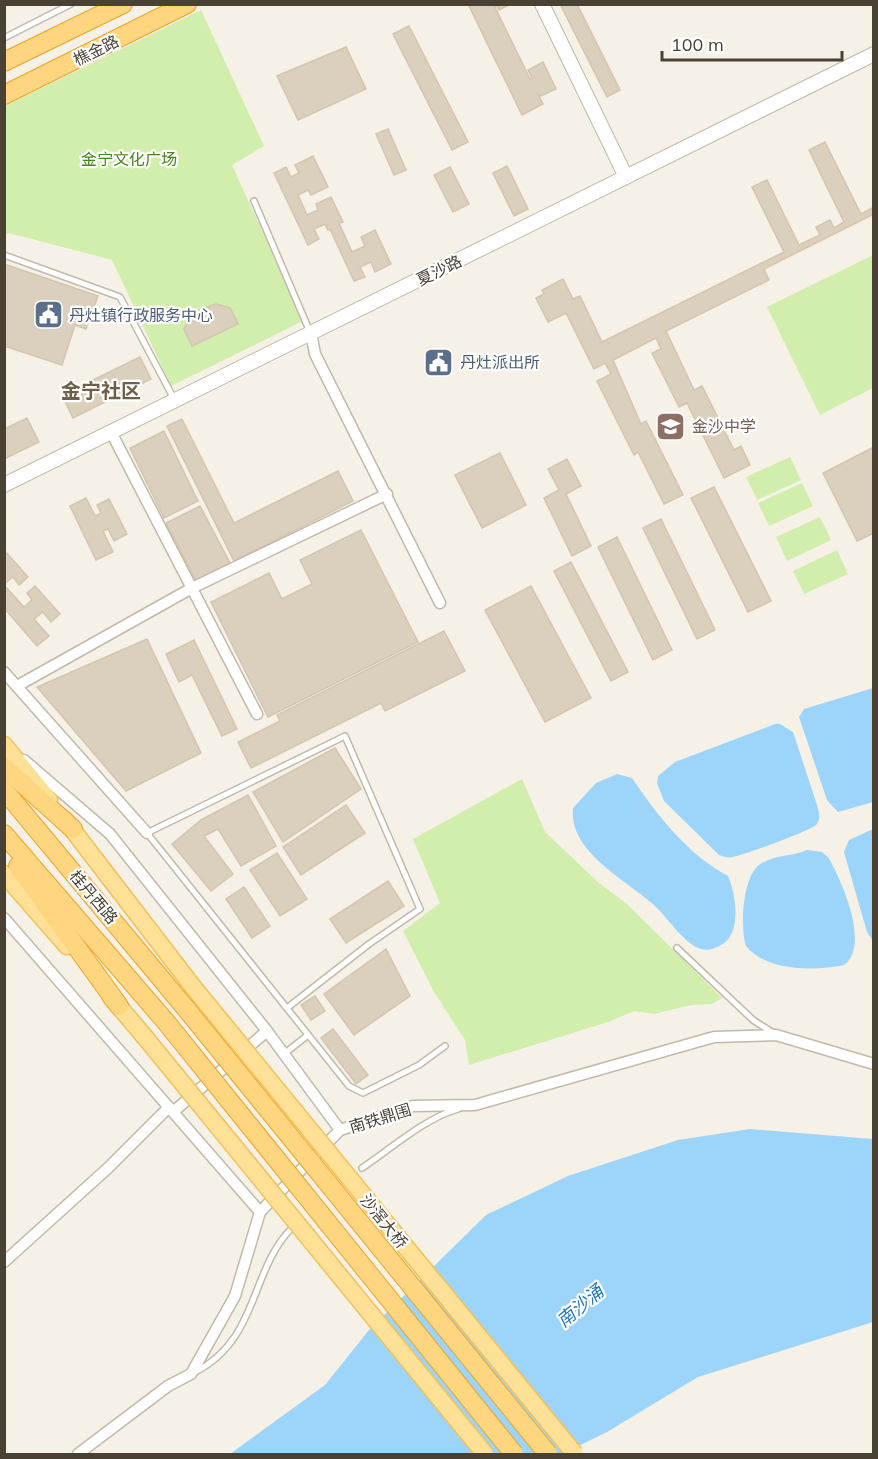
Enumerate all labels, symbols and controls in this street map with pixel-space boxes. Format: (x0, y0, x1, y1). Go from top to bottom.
scale bar (662, 24, 842, 62)
street label: 樵金路 (70, 30, 122, 70)
text: 100 m (671, 33, 724, 56)
park label: 金宁文化广场 (81, 149, 177, 169)
street label: 夏沙路 (413, 250, 465, 290)
public building icon: 丹灶镇行政服务中心 (32, 299, 64, 331)
place label: 丹灶镇行政服务中心 (69, 305, 213, 325)
public building icon: 丹灶派出所 (423, 346, 455, 378)
place label: 丹灶派出所 (460, 352, 540, 372)
district label: 金宁社区 (61, 378, 141, 403)
school or university icon: 金沙中学 (655, 410, 687, 442)
place label: 金沙中学 (692, 416, 756, 436)
street label: 桂丹西路 (66, 866, 122, 928)
street label: 南铁鼎围 (346, 1099, 414, 1137)
street label: 沙滘大桥 (356, 1190, 412, 1252)
water label: 南沙涌 (552, 1279, 610, 1332)

